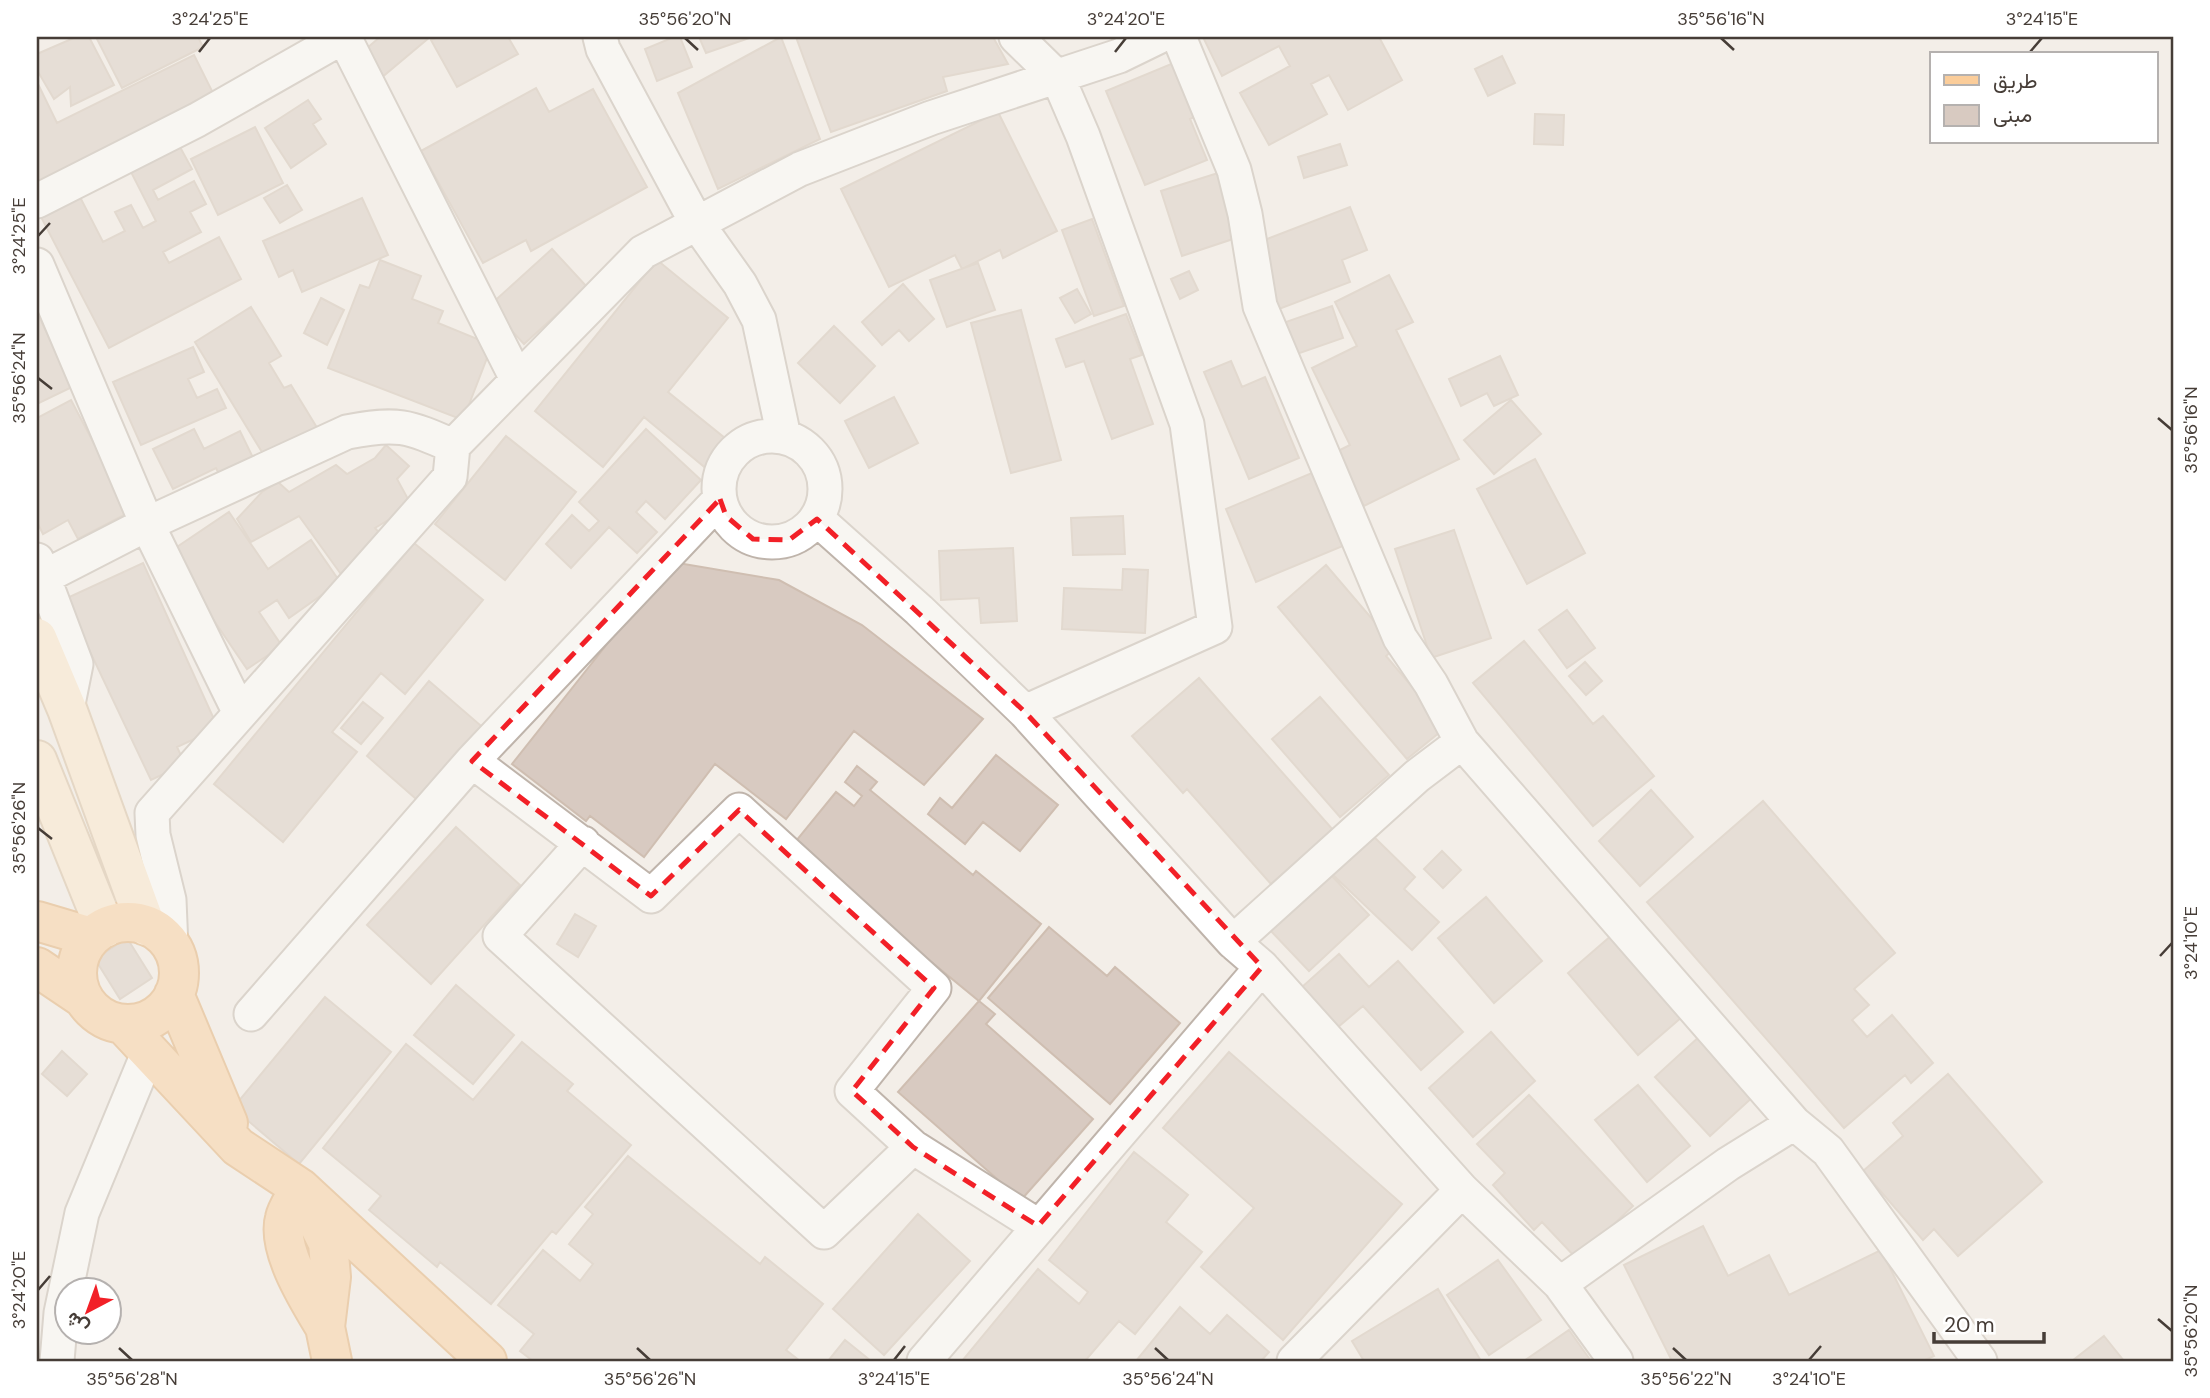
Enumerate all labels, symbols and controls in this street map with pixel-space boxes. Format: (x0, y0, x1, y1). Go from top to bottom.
text: 3°24'25"E (171, 7, 249, 31)
text: 35°56'20"N (638, 7, 732, 31)
text: 3°24'20"E (1087, 7, 1165, 31)
text: 35°56'16"N (1677, 7, 1765, 31)
text: 3°24'15"E (2006, 7, 2078, 31)
legend (1930, 52, 2158, 144)
text: طريق (1993, 67, 2038, 95)
text: مبنى (1993, 101, 2032, 129)
text: 3°24'25"E (7, 197, 31, 275)
text: 35°56'24"N (7, 332, 31, 424)
text: 35°56'16"N (2179, 386, 2203, 474)
text: 35°56'26"N (7, 782, 31, 874)
text: 3°24'10"E (2179, 906, 2203, 980)
text: 3°24'20"E (7, 1251, 31, 1329)
north arrow (52, 1276, 122, 1346)
text: 35°56'20"N (2179, 1284, 2203, 1378)
scale bar (1934, 1300, 2044, 1344)
text: ش (60, 1306, 94, 1340)
text: 20 m (1944, 1311, 1995, 1339)
text: 35°56'28"N (86, 1367, 178, 1391)
text: 35°56'26"N (604, 1367, 696, 1391)
text: 3°24'15"E (858, 1367, 930, 1391)
text: 35°56'24"N (1122, 1367, 1214, 1391)
text: 35°56'22"N (1640, 1367, 1732, 1391)
text: 3°24'10"E (1772, 1367, 1846, 1391)

